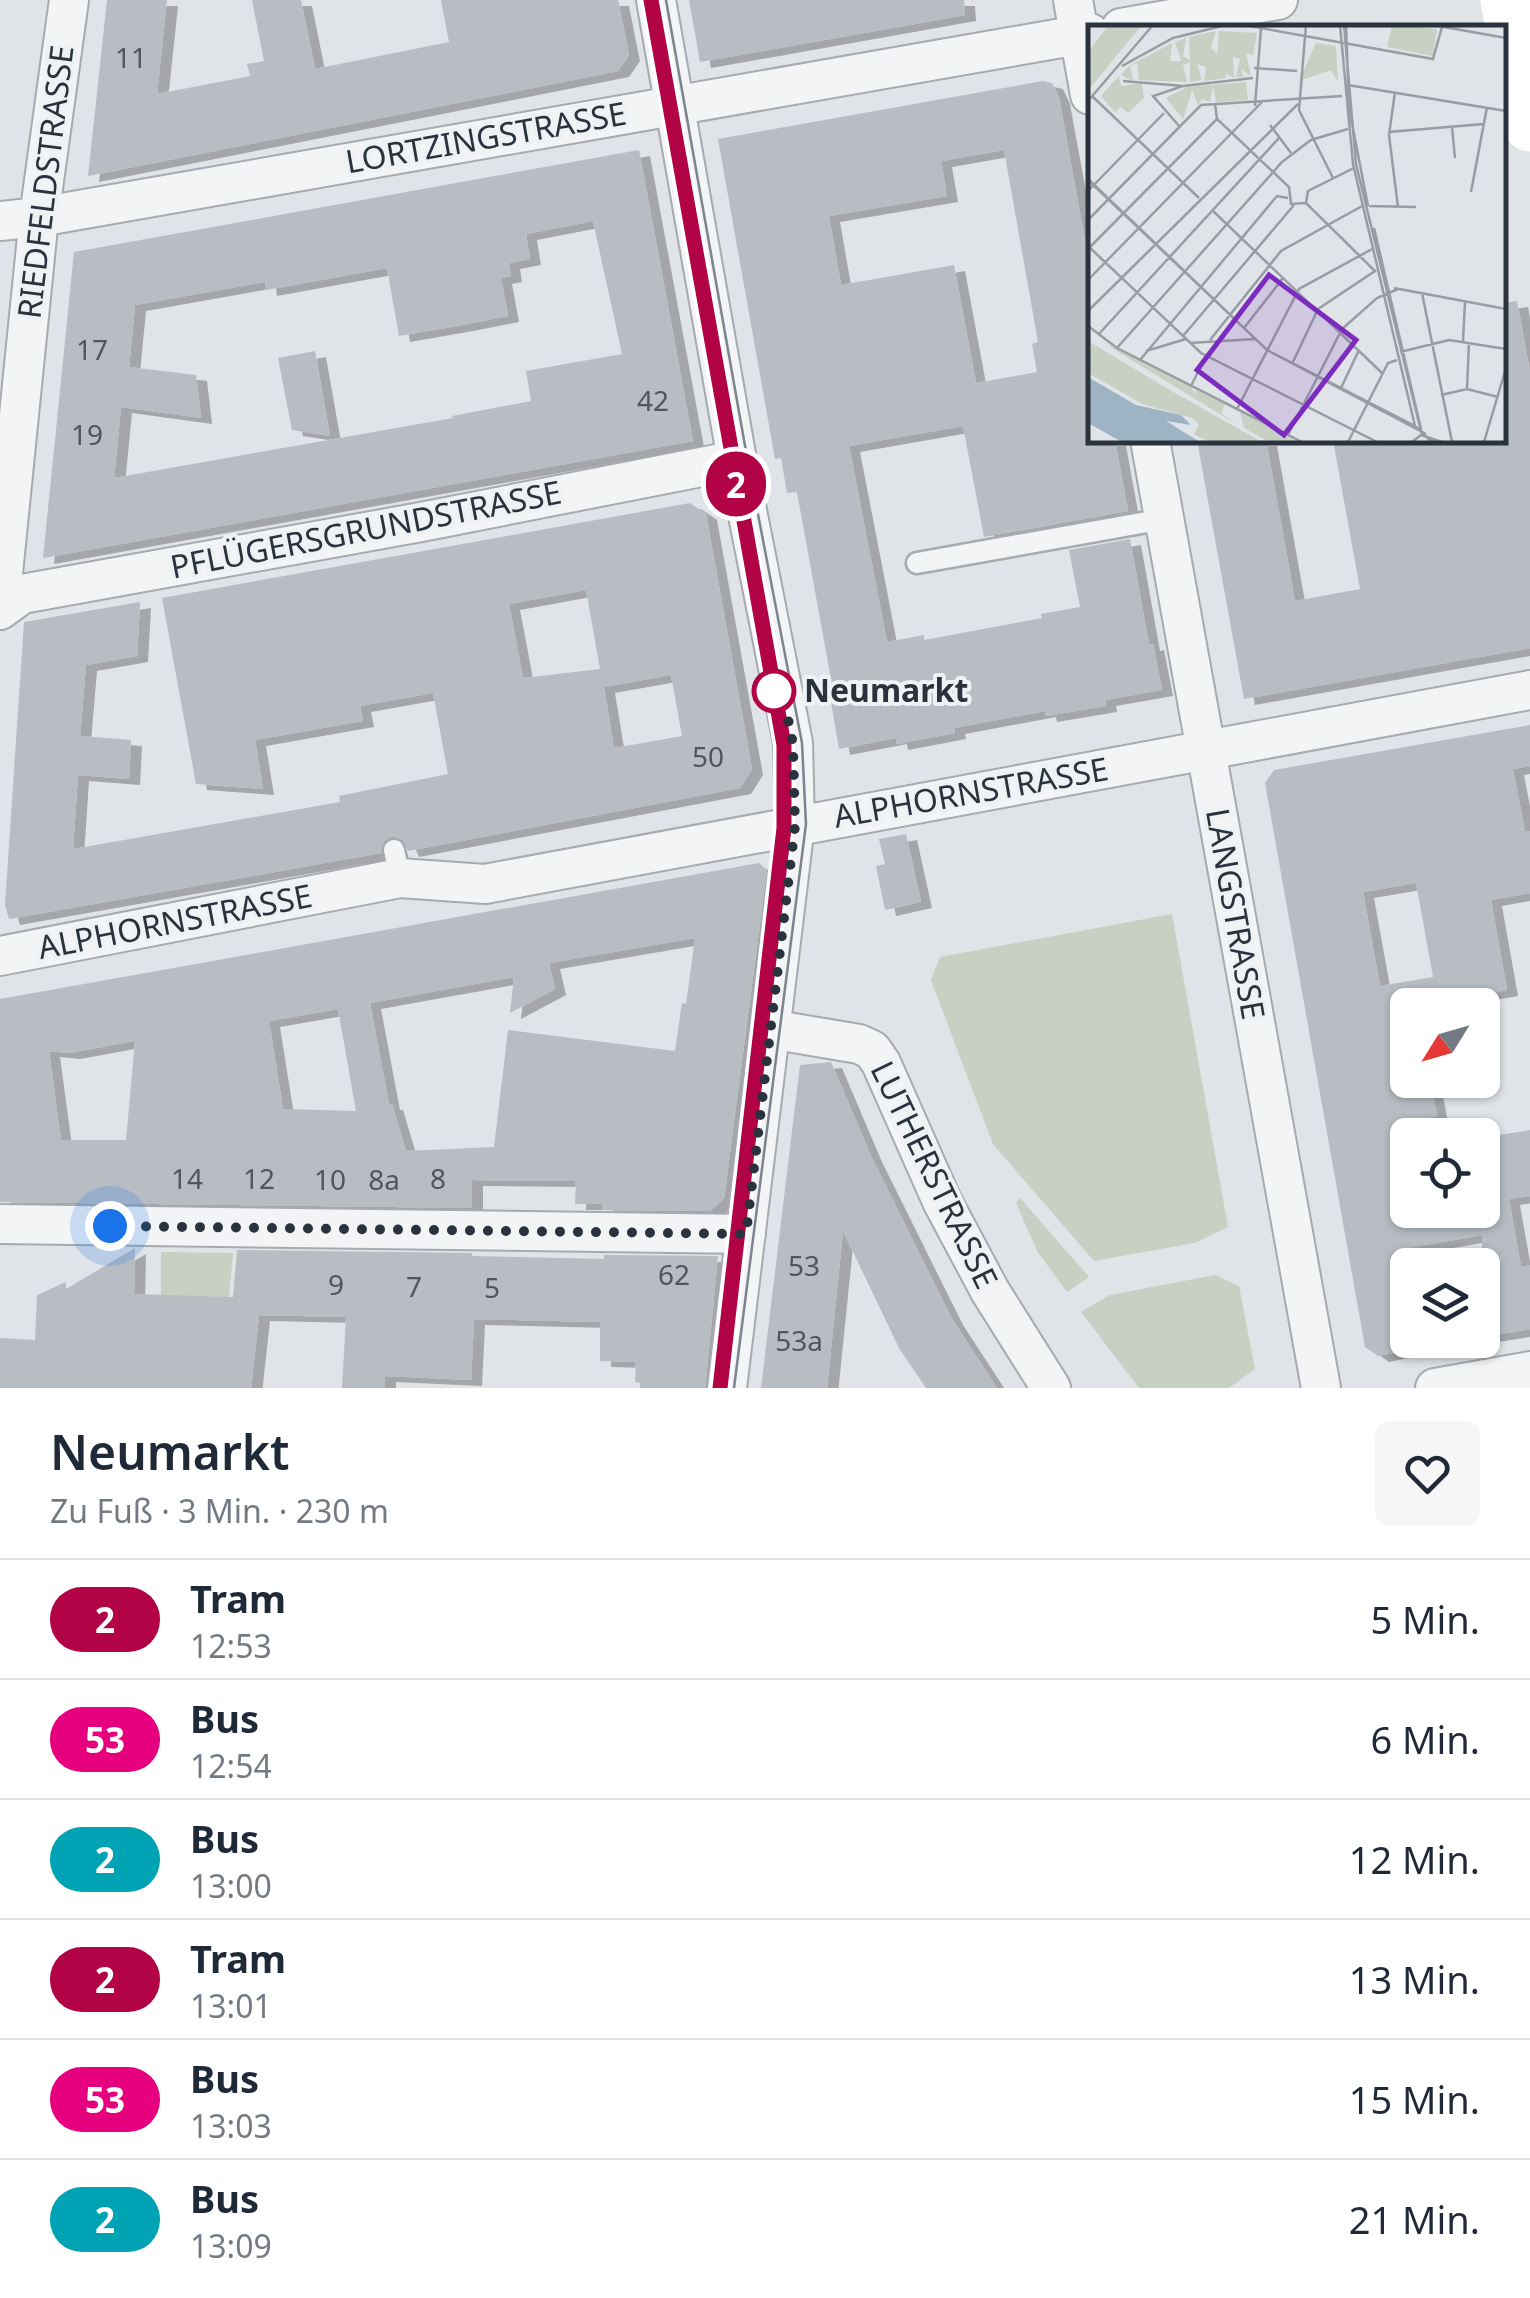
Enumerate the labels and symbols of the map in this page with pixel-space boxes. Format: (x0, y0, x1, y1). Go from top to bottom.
inset map (1088, 25, 1505, 442)
house number: 11 (115, 38, 147, 76)
street label: RIEDFELDSTRASSE (6, 43, 83, 321)
street label: LORTZINGSTRASSE (342, 91, 629, 182)
house number: 17 (76, 330, 108, 368)
house number: 42 (637, 381, 669, 419)
house number: 19 (71, 415, 103, 453)
line badge: 2 (704, 452, 768, 516)
street label: PFLÜGERSGRUNDSTRASSE (167, 470, 565, 588)
place label: Neumarkt (804, 668, 968, 711)
marker: Neumarkt (753, 670, 795, 712)
house number: 50 (692, 737, 724, 775)
street label: ALPHORNSTRASSE (830, 746, 1111, 837)
street label: LANGSTRASSE (1197, 805, 1276, 1023)
street label: ALPHORNSTRASSE (34, 873, 315, 968)
north arrow (1390, 988, 1500, 1098)
street label: LUTHERSTRASSE (862, 1054, 1009, 1295)
house number: 14 (171, 1159, 203, 1197)
house number: 12 (243, 1159, 275, 1197)
house number: 8 (430, 1159, 446, 1197)
house number: 10 (314, 1160, 346, 1198)
house number: 8a (368, 1160, 400, 1198)
your location (85, 1201, 135, 1251)
house number: 53 (788, 1246, 820, 1284)
house number: 62 (658, 1255, 690, 1293)
house number: 9 (328, 1265, 344, 1303)
house number: 7 (406, 1267, 422, 1305)
house number: 5 (484, 1268, 500, 1306)
house number: 53a (775, 1321, 823, 1359)

